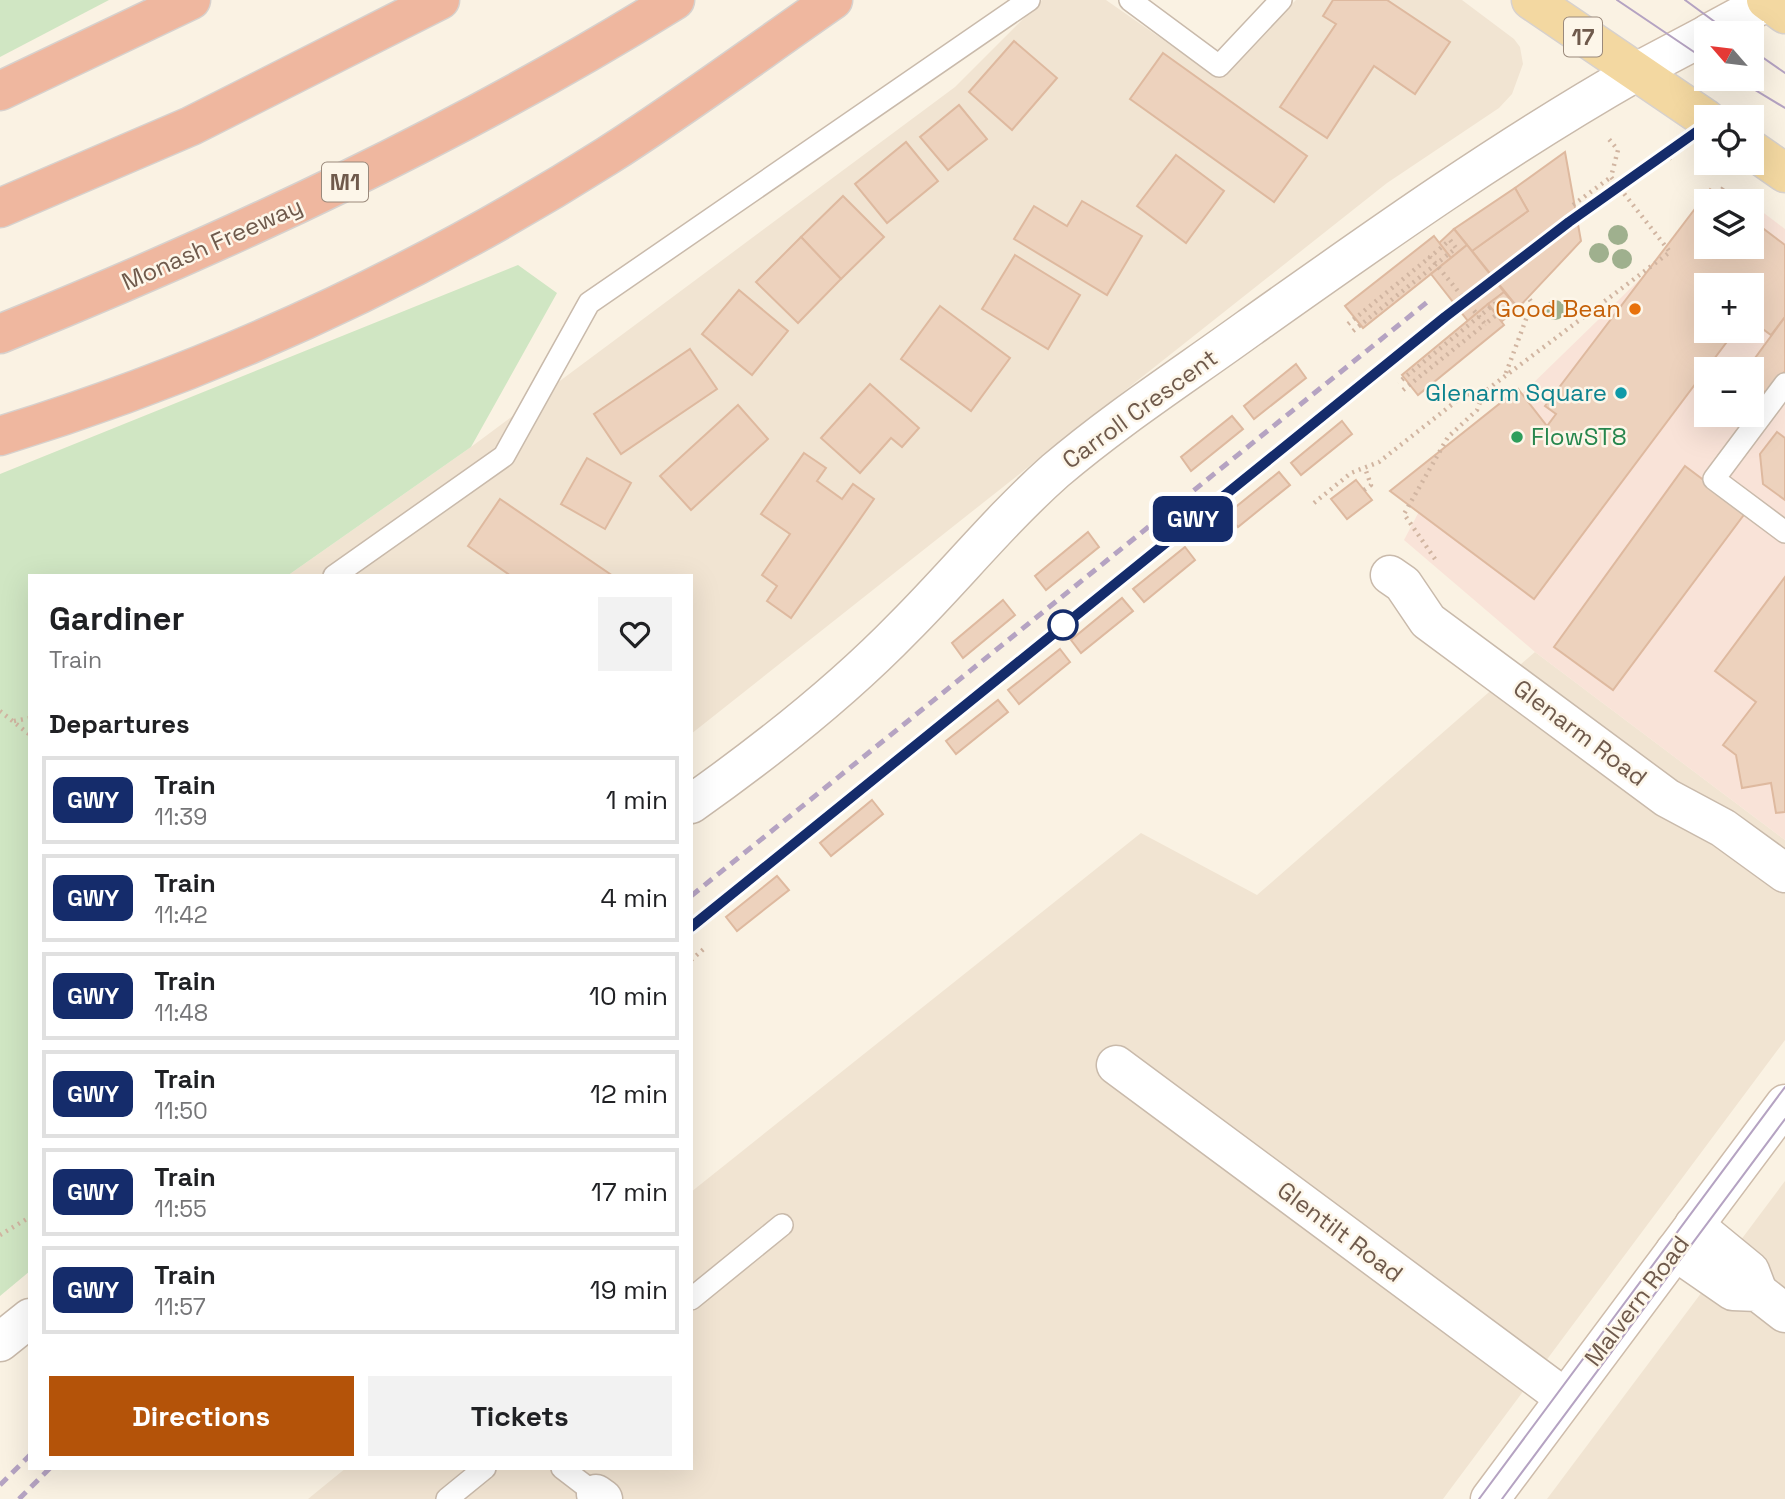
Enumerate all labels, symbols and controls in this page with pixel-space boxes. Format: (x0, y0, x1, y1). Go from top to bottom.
road number: 17 (1564, 18, 1602, 56)
north arrow (1694, 21, 1764, 91)
map controls (1694, 21, 1764, 427)
button: locate (1694, 105, 1764, 175)
road number: M1 (322, 162, 368, 202)
button: layers (1694, 189, 1764, 259)
street label: Monash Freeway (117, 190, 307, 297)
button: + (1694, 273, 1764, 343)
place label: Good Bean (1495, 293, 1621, 324)
marker: Good Bean (1627, 301, 1643, 317)
street label: Carroll Crescent (1056, 342, 1223, 475)
button: − (1694, 357, 1764, 427)
place label: Glenarm Square (1425, 377, 1607, 408)
marker: Glenarm Square (1613, 385, 1629, 401)
place label: FlowST8 (1531, 421, 1627, 452)
marker: FlowST8 (1509, 429, 1525, 445)
line badge: GWY (1153, 496, 1233, 542)
text: GWY (1167, 503, 1219, 534)
button: heart (598, 597, 672, 671)
text: Gardiner (49, 598, 185, 640)
unlabelled marker (1048, 610, 1078, 640)
text: Train (49, 645, 102, 675)
street label: Glenarm Road (1507, 672, 1653, 793)
text: Departures (49, 707, 190, 741)
text: Train (154, 768, 216, 802)
text: 1 min (606, 783, 668, 817)
text: GWY (67, 784, 119, 815)
text: 11:39 (154, 802, 207, 832)
text: Train (154, 866, 216, 900)
text: 4 min (600, 881, 668, 915)
text: GWY (67, 882, 119, 913)
text: 11:42 (154, 900, 208, 930)
text: Train (154, 964, 216, 998)
text: 10 min (589, 979, 668, 1013)
text: GWY (67, 980, 119, 1011)
text: 11:48 (154, 998, 208, 1028)
text: Train (154, 1062, 216, 1096)
text: 12 min (590, 1077, 668, 1111)
text: GWY (67, 1078, 119, 1109)
text: 11:50 (154, 1096, 208, 1126)
text: Train (154, 1160, 216, 1194)
street label: Glentilt Road (1271, 1174, 1409, 1289)
text: 17 min (591, 1175, 668, 1209)
text: GWY (67, 1176, 119, 1207)
text: 11:55 (154, 1194, 207, 1224)
street label: Malvern Road (1577, 1229, 1696, 1372)
text: Train (154, 1258, 216, 1292)
text: 19 min (590, 1273, 668, 1307)
text: GWY (67, 1274, 119, 1305)
text: 11:57 (154, 1292, 206, 1322)
button: Directions (49, 1376, 354, 1456)
button: Tickets (368, 1376, 672, 1456)

